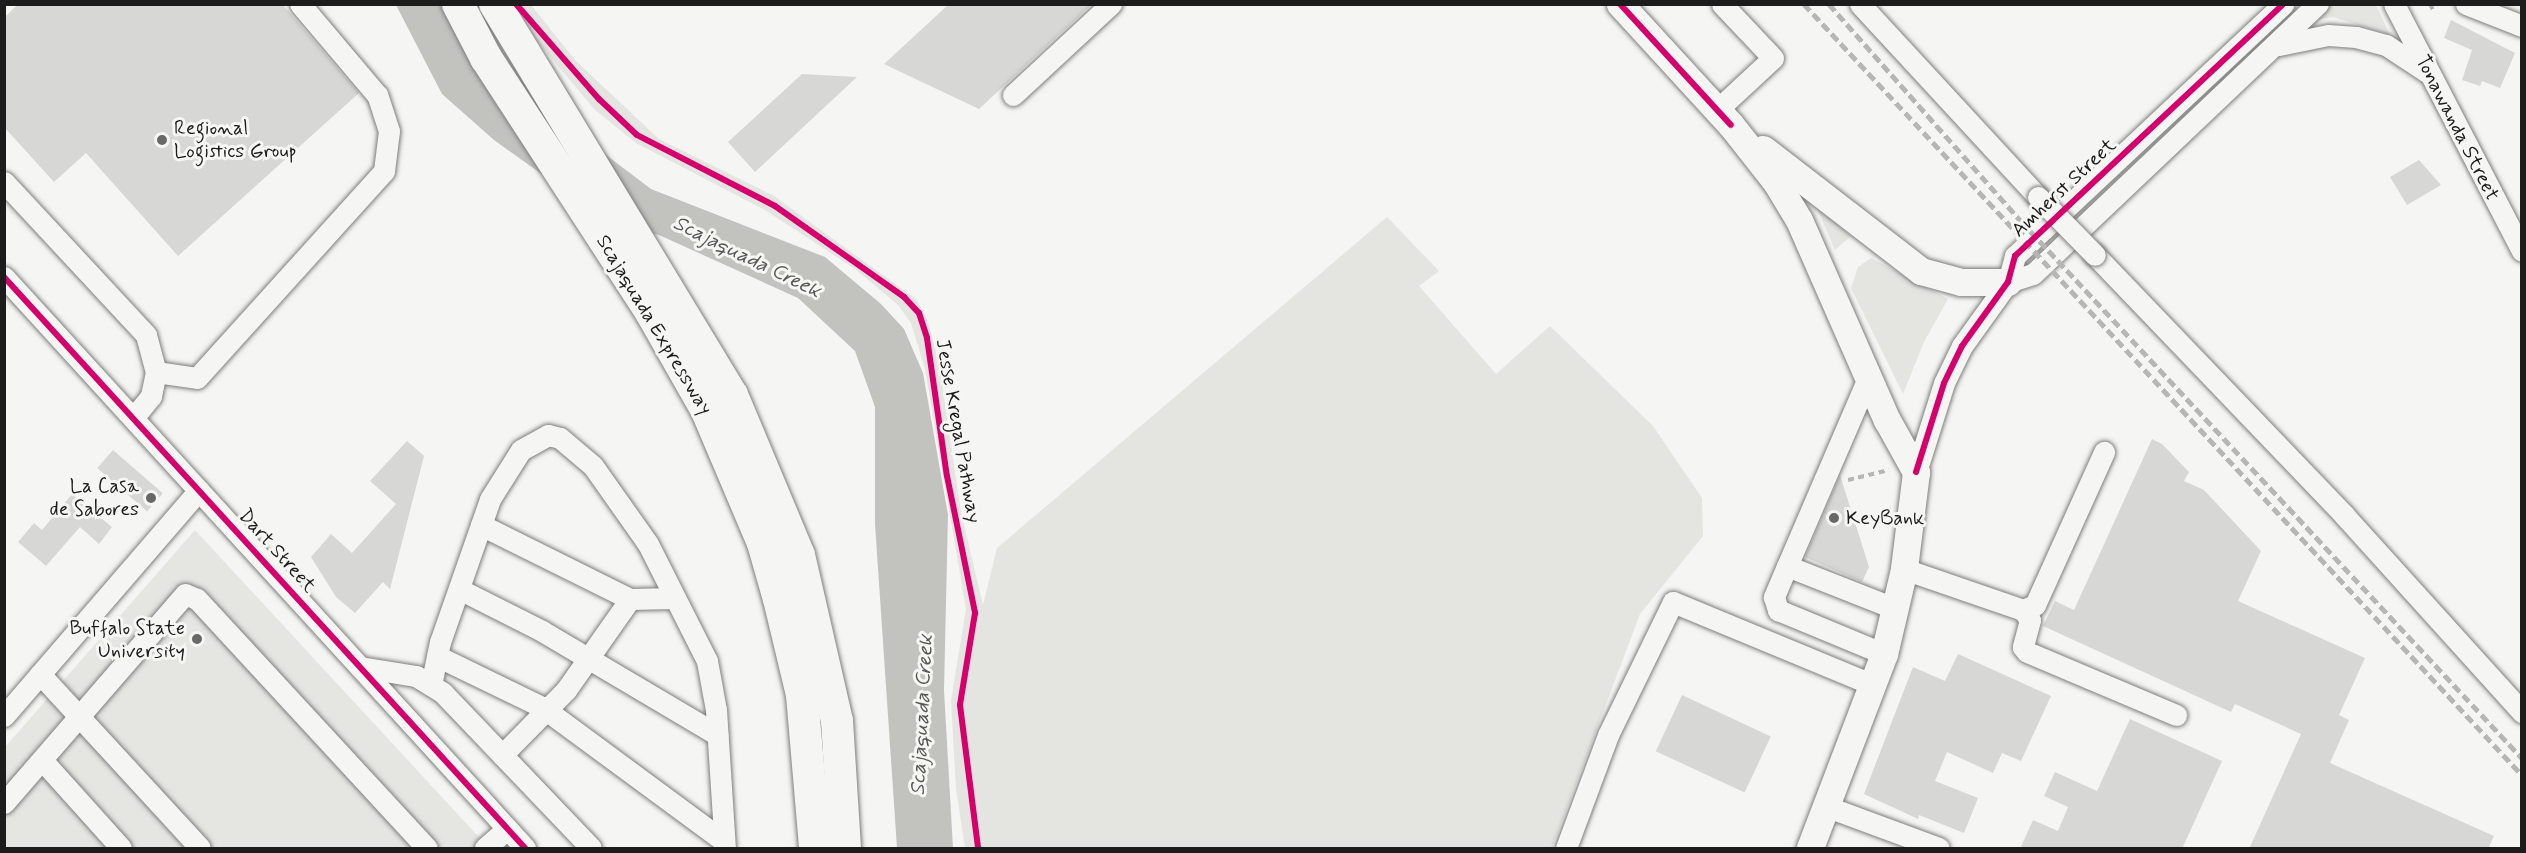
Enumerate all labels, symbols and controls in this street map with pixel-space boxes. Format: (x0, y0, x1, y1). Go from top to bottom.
street label: Tonawanda Street (2410, 52, 2504, 204)
place label: Regional Logistics Group (174, 116, 296, 163)
marker: Regional Logistics Group (155, 133, 169, 147)
street label: Amherst Street (2007, 133, 2121, 243)
water label: Scajaquada Creek (669, 210, 825, 304)
street label: Scajaquada Expressway (590, 229, 718, 421)
street label: Jesse Kregal Pathway (930, 337, 986, 525)
place label: La Casa de Sabores (47, 474, 139, 521)
marker: La Casa de Sabores (144, 491, 158, 505)
street label: Dart Street (233, 504, 321, 598)
place label: KeyBank (1846, 506, 1924, 530)
marker: KeyBank (1827, 511, 1841, 525)
place label: Buffalo State University (73, 616, 185, 663)
marker: Buffalo State University (190, 632, 204, 646)
water label: Scajaquada Creek (905, 634, 939, 796)

